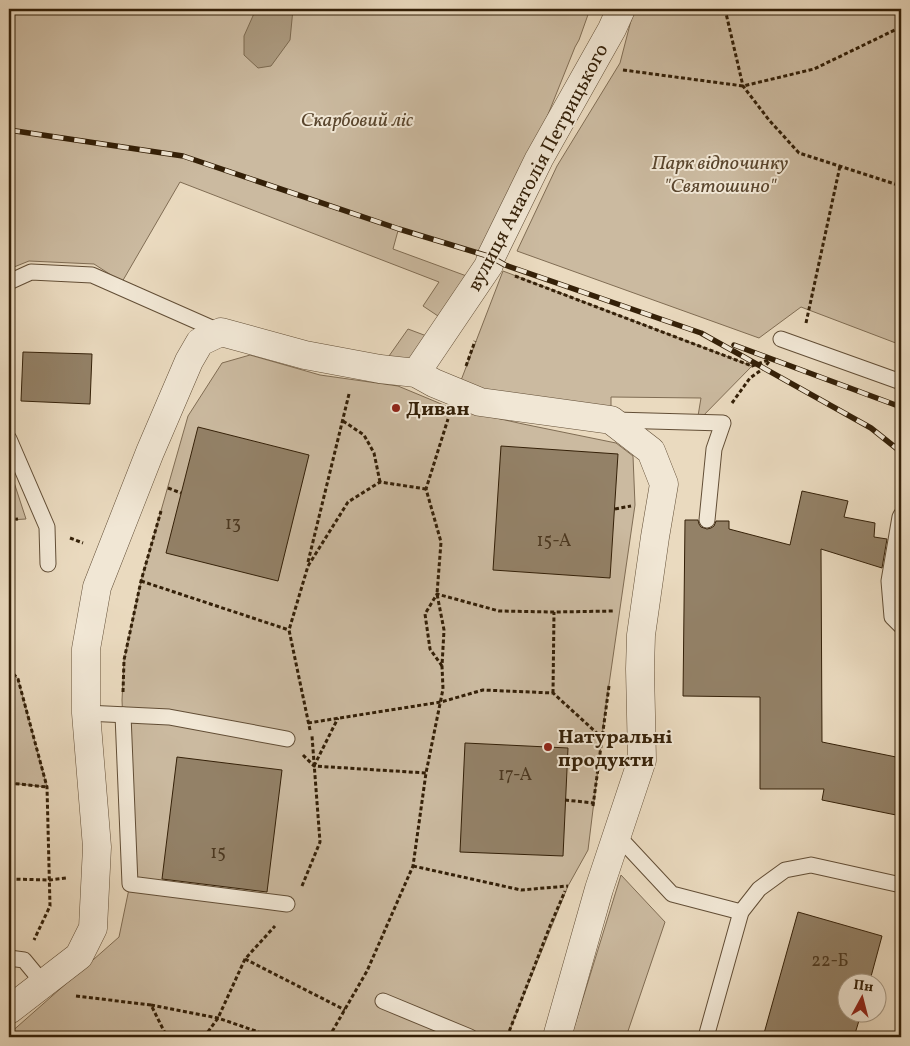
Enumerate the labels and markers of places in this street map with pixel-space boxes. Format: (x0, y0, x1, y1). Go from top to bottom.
place label: Диван (406, 396, 469, 424)
marker: Диван (390, 402, 402, 414)
place label: Натуральні продукти (558, 724, 672, 775)
marker: Натуральні продукти (542, 741, 554, 753)

